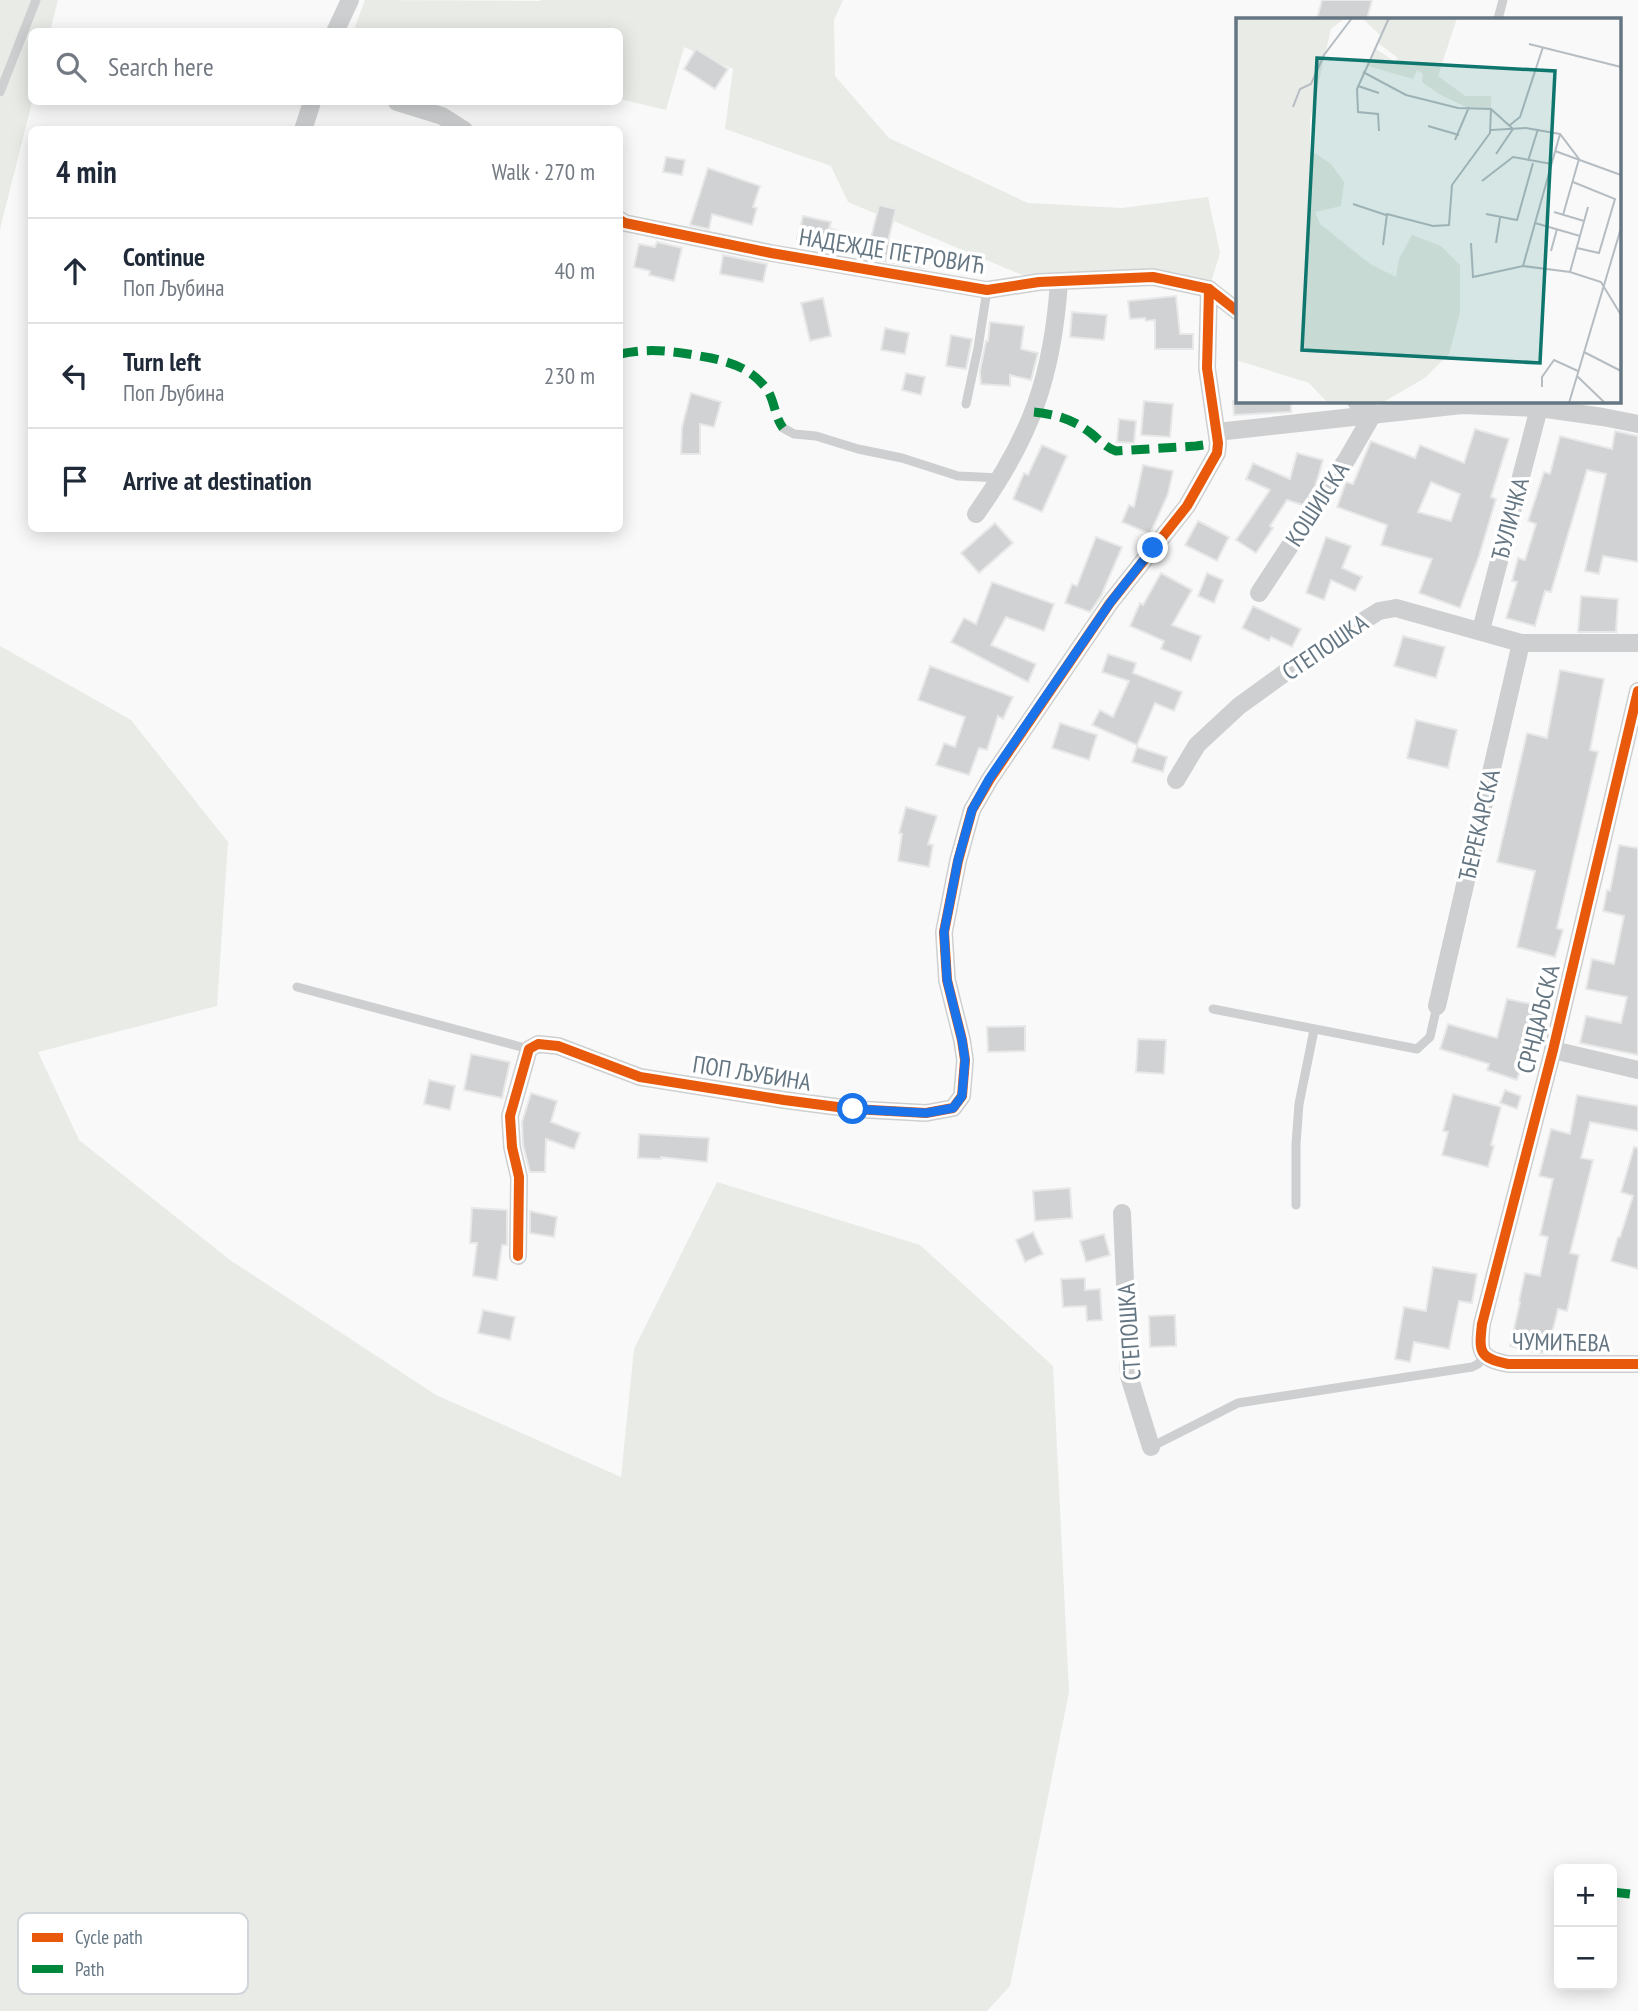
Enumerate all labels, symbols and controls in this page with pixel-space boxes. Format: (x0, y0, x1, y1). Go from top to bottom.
inset map (1236, 18, 1620, 402)
search box (28, 28, 623, 105)
icon: search (52, 48, 90, 86)
text: Search here (108, 50, 214, 83)
text: 4 min (56, 152, 117, 191)
text: Walk · 270 m (492, 157, 595, 186)
street label: НАДЕЖДЕ ПЕТРОВИЋ (797, 221, 987, 281)
text: Continue (123, 240, 205, 273)
icon: ahead (56, 252, 94, 290)
text: 40 m (554, 256, 595, 285)
text: Поп Љубина (123, 273, 224, 302)
text: Turn left (123, 345, 201, 378)
icon: left (56, 357, 94, 395)
text: 230 m (544, 361, 595, 390)
text: Поп Љубина (123, 378, 224, 407)
street label: КОШИЈСКА (1278, 455, 1356, 552)
icon: arrive (56, 462, 94, 500)
text: Arrive at destination (123, 464, 312, 497)
street label: ЂУЛИЧКА (1484, 473, 1536, 564)
route end (1137, 532, 1168, 563)
street label: СТЕПОШКА (1276, 607, 1374, 687)
street label: ЂЕРЕКАРСКА (1451, 766, 1507, 884)
street label: СРНДАЉСКА (1510, 961, 1567, 1076)
street label: ПОП ЉУБИНА (691, 1048, 814, 1098)
route start (837, 1093, 868, 1124)
street label: СТЕПОШКА (1110, 1282, 1148, 1382)
street label: ЧУМИЋЕВА (1512, 1326, 1611, 1358)
map controls (1554, 1864, 1617, 1990)
button: + (1554, 1864, 1617, 1927)
legend (18, 1913, 248, 1994)
text: Cycle path (75, 1925, 143, 1949)
button: − (1554, 1927, 1617, 1990)
text: Path (75, 1957, 104, 1981)

